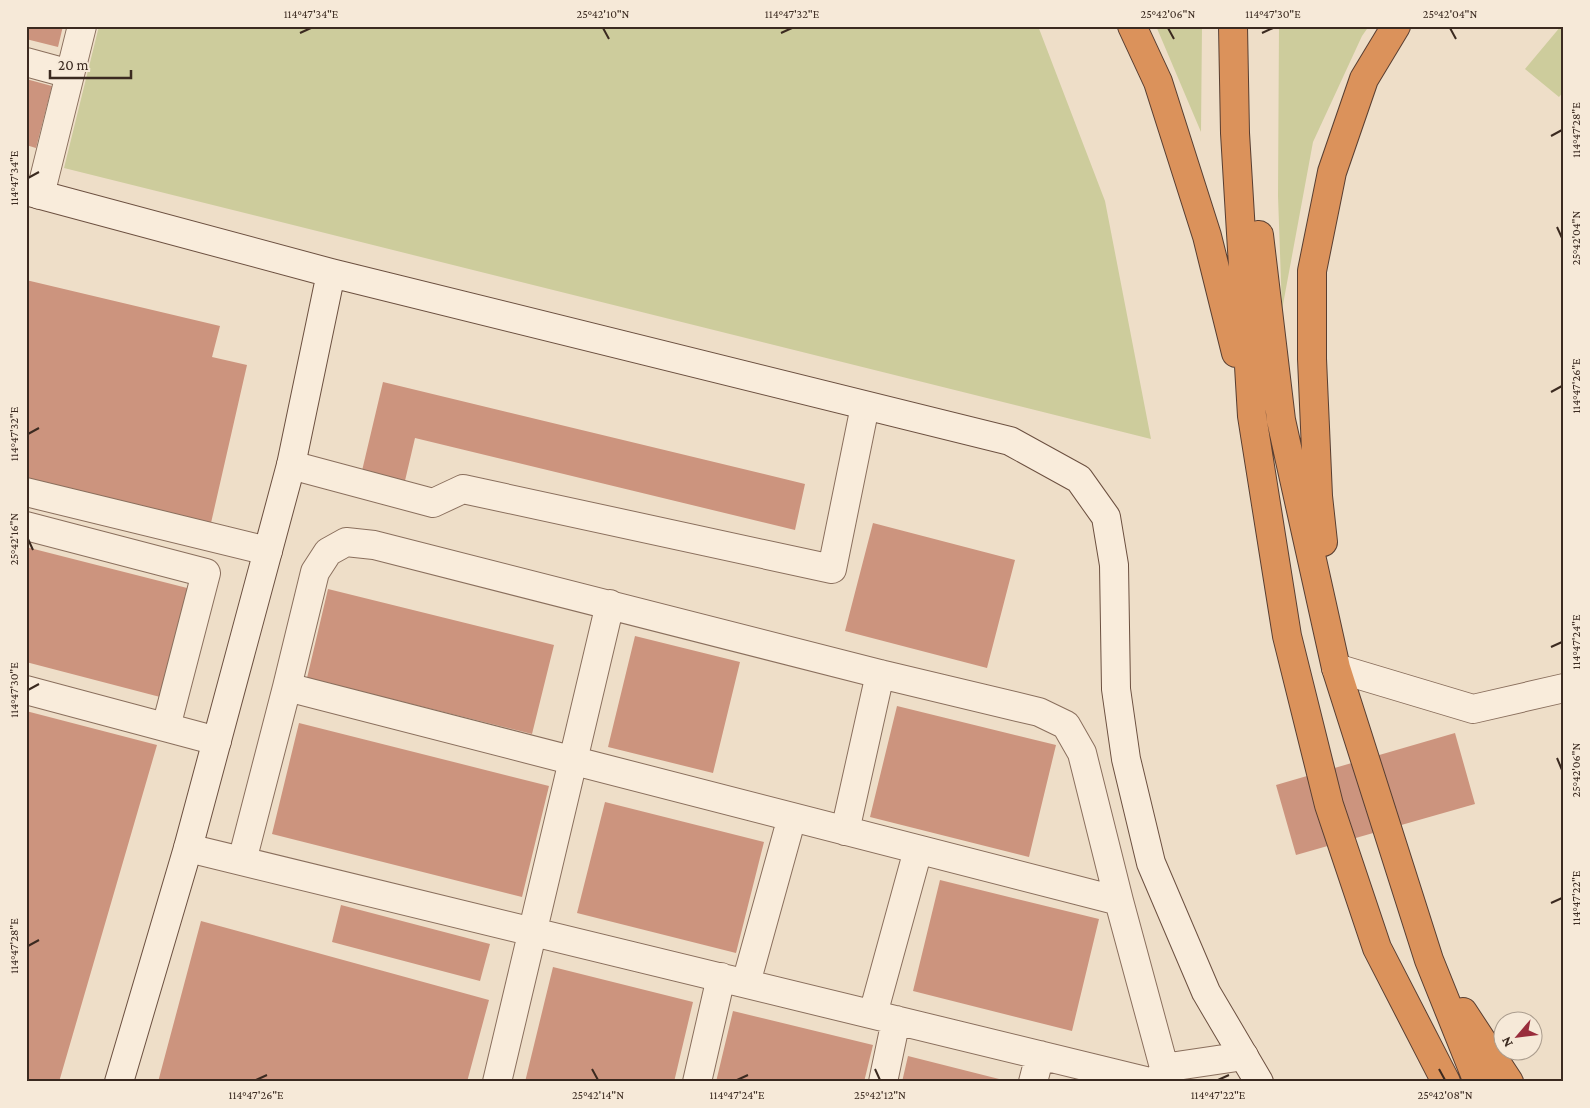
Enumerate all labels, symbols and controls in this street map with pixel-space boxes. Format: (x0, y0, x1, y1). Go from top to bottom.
text: 114°47'34"E (284, 7, 339, 21)
text: 25°42'10"N (577, 7, 630, 21)
text: 114°47'32"E (765, 7, 820, 21)
text: 25°42'06"N (1141, 7, 1196, 21)
text: 114°47'30"E (1245, 7, 1301, 21)
text: 25°42'04"N (1423, 7, 1477, 21)
scale bar (50, 48, 131, 80)
text: 20 m (58, 57, 89, 73)
text: 114°47'28"E (1569, 102, 1583, 158)
text: 114°47'34"E (7, 150, 21, 205)
text: 25°42'04"N (1569, 211, 1583, 265)
text: 114°47'26"E (1569, 358, 1583, 414)
text: 114°47'32"E (7, 406, 21, 461)
text: 25°42'16"N (7, 513, 21, 565)
text: 114°47'24"E (1569, 614, 1583, 670)
text: 114°47'30"E (7, 662, 21, 718)
text: 25°42'06"N (1569, 742, 1583, 797)
text: 114°47'22"E (1569, 870, 1583, 925)
text: 114°47'28"E (7, 918, 21, 974)
north arrow (1492, 1010, 1542, 1060)
text: N (1497, 1034, 1516, 1050)
text: 114°47'26"E (228, 1088, 284, 1102)
text: 25°42'14"N (572, 1088, 624, 1102)
text: 114°47'24"E (709, 1088, 765, 1102)
text: 25°42'12"N (854, 1088, 906, 1102)
text: 114°47'22"E (1191, 1088, 1246, 1102)
text: 25°42'08"N (1417, 1088, 1473, 1102)

